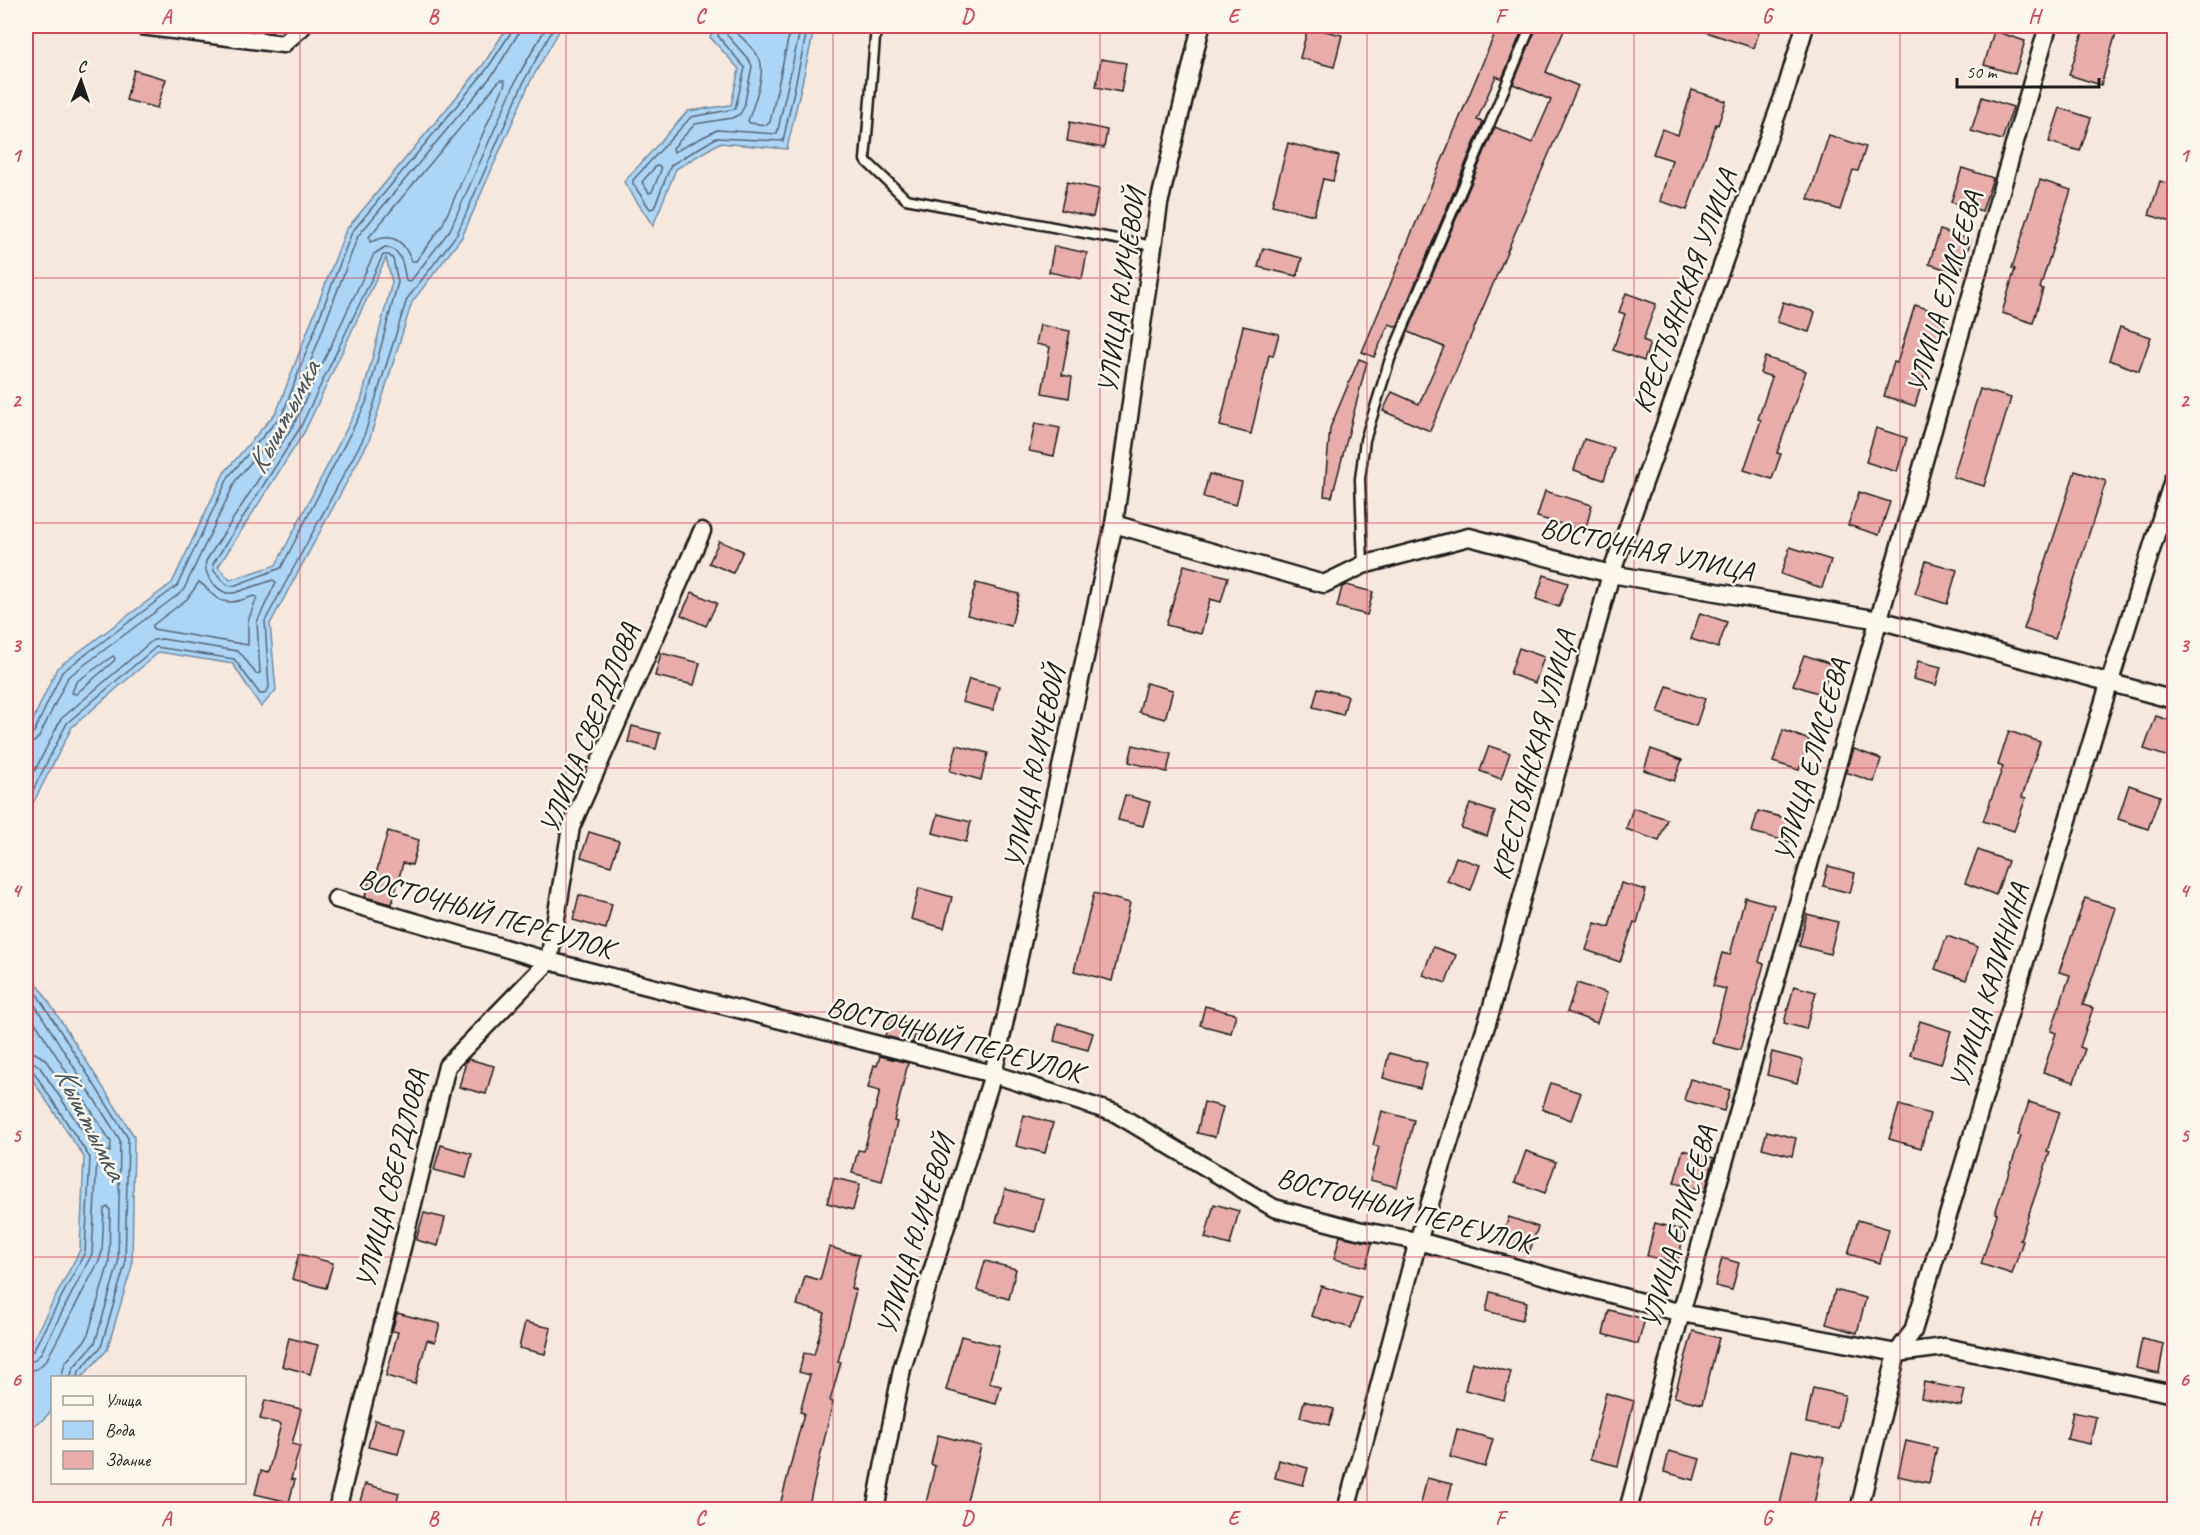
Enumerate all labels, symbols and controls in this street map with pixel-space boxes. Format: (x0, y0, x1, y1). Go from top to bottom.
text: A (161, 4, 173, 29)
text: B (428, 4, 440, 29)
text: C (695, 4, 707, 29)
text: D (961, 4, 975, 29)
text: E (1228, 4, 1242, 29)
text: F (1495, 4, 1509, 29)
text: G (1762, 4, 1775, 29)
text: H (2028, 4, 2043, 29)
north arrow (51, 51, 111, 111)
scale bar (1957, 51, 2100, 89)
text: С (77, 57, 88, 77)
text: 50 m (1966, 61, 1999, 83)
text: 1 (12, 143, 23, 168)
text: 1 (2180, 143, 2191, 168)
street label: КРЕСТЬЯНСКАЯ УЛИЦА (1624, 163, 1745, 417)
street label: УЛИЦА Ю.ИЧЕВОЙ (1089, 182, 1153, 395)
street label: УЛИЦА ЕЛИСЕЕВА (1898, 186, 1990, 397)
water label: Кыштымка (237, 352, 330, 480)
text: 2 (12, 388, 23, 413)
text: 2 (2180, 388, 2191, 413)
street label: ВОСТОЧНАЯ УЛИЦА (1537, 509, 1758, 589)
street label: УЛИЦА СВЕРДЛОВА (531, 617, 647, 838)
street label: КРЕСТЬЯНСКАЯ УЛИЦА (1483, 625, 1584, 883)
text: 3 (12, 633, 23, 658)
text: 3 (2180, 633, 2191, 658)
street label: УЛИЦА ЕЛИСЕЕВА (1765, 654, 1857, 865)
street label: УЛИЦА Ю.ИЧЕВОЙ (995, 659, 1073, 871)
street label: ВОСТОЧНЫЙ ПЕРЕУЛОК (355, 860, 623, 968)
text: 4 (12, 878, 24, 903)
street label: УЛИЦА КАЛИНИНА (1941, 878, 2037, 1092)
text: 4 (2180, 878, 2192, 903)
street label: ВОСТОЧНЫЙ ПЕРЕУЛОК (823, 988, 1092, 1092)
water label: Кыштымка (46, 1060, 137, 1189)
street label: УЛИЦА СВЕРДЛОВА (347, 1066, 435, 1291)
street label: УЛИЦА ЕЛИСЕЕВА (1632, 1121, 1724, 1332)
text: 5 (12, 1123, 23, 1148)
text: 5 (2180, 1123, 2191, 1148)
street label: УЛИЦА Ю.ИЧЕВОЙ (868, 1127, 963, 1338)
street label: ВОСТОЧНЫЙ ПЕРЕУЛОК (1273, 1159, 1542, 1263)
text: 6 (11, 1367, 22, 1392)
text: 6 (2179, 1367, 2190, 1392)
legend (51, 1376, 246, 1484)
text: Улица (105, 1389, 142, 1411)
text: Вода (105, 1419, 136, 1441)
text: Здание (105, 1449, 151, 1471)
text: A (161, 1506, 173, 1531)
text: B (428, 1506, 440, 1531)
text: C (695, 1506, 707, 1531)
text: D (961, 1506, 975, 1531)
text: E (1228, 1506, 1242, 1531)
text: F (1495, 1506, 1509, 1531)
text: G (1762, 1506, 1775, 1531)
text: H (2028, 1506, 2043, 1531)

